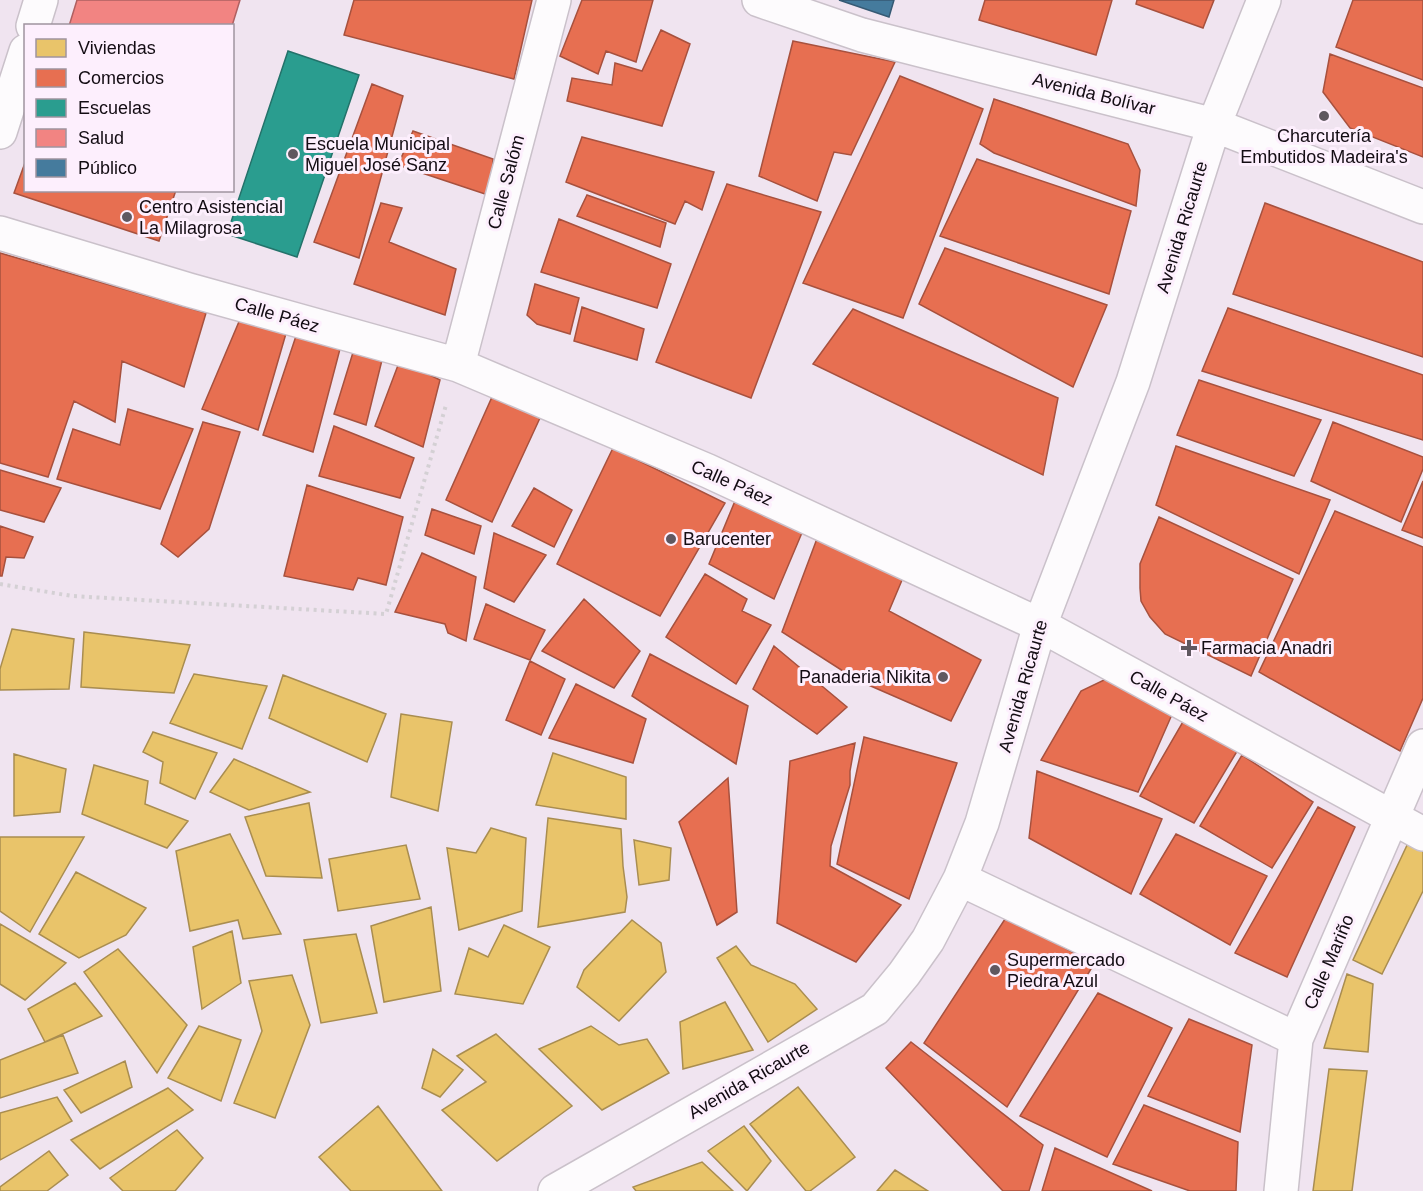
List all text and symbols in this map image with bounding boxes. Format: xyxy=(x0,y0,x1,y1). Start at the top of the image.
legend xyxy=(24,24,234,192)
text: Viviendas xyxy=(78,38,156,58)
text: Comercios xyxy=(78,68,164,88)
street label: Avenida Bolívar xyxy=(1031,69,1157,119)
text: Escuelas xyxy=(78,98,151,118)
marker: Charcutería Embutidos Madeira's xyxy=(1317,109,1331,123)
place label: Charcutería Embutidos Madeira's xyxy=(1240,126,1408,167)
text: Salud xyxy=(78,128,124,148)
street label: Calle Salóm xyxy=(484,133,528,231)
place label: Escuela Municipal Miguel José Sanz xyxy=(305,134,450,175)
marker: Escuela Municipal Miguel José Sanz xyxy=(286,147,300,161)
text: Público xyxy=(78,158,137,178)
street label: Avenida Ricaurte xyxy=(1152,159,1212,295)
place label: Centro Asistencial La Milagrosa xyxy=(139,197,283,238)
marker: Centro Asistencial La Milagrosa xyxy=(120,210,134,224)
street label: Calle Páez xyxy=(232,293,322,337)
street label: Calle Páez xyxy=(688,456,776,510)
place label: Barucenter xyxy=(683,529,771,549)
marker: Barucenter xyxy=(664,532,678,546)
street label: Avenida Ricaurte xyxy=(995,618,1051,754)
place label: Farmacia Anadri xyxy=(1201,638,1332,658)
marker: Farmacia Anadri xyxy=(1182,641,1196,655)
street label: Calle Páez xyxy=(1126,666,1212,726)
place label: Panaderia Nikita xyxy=(799,667,932,687)
marker: Panaderia Nikita xyxy=(936,670,950,684)
street label: Calle Mariño xyxy=(1300,912,1358,1012)
place label: Supermercado Piedra Azul xyxy=(1007,950,1125,991)
marker: Supermercado Piedra Azul xyxy=(988,963,1002,977)
street label: Avenida Ricaurte xyxy=(685,1037,813,1123)

